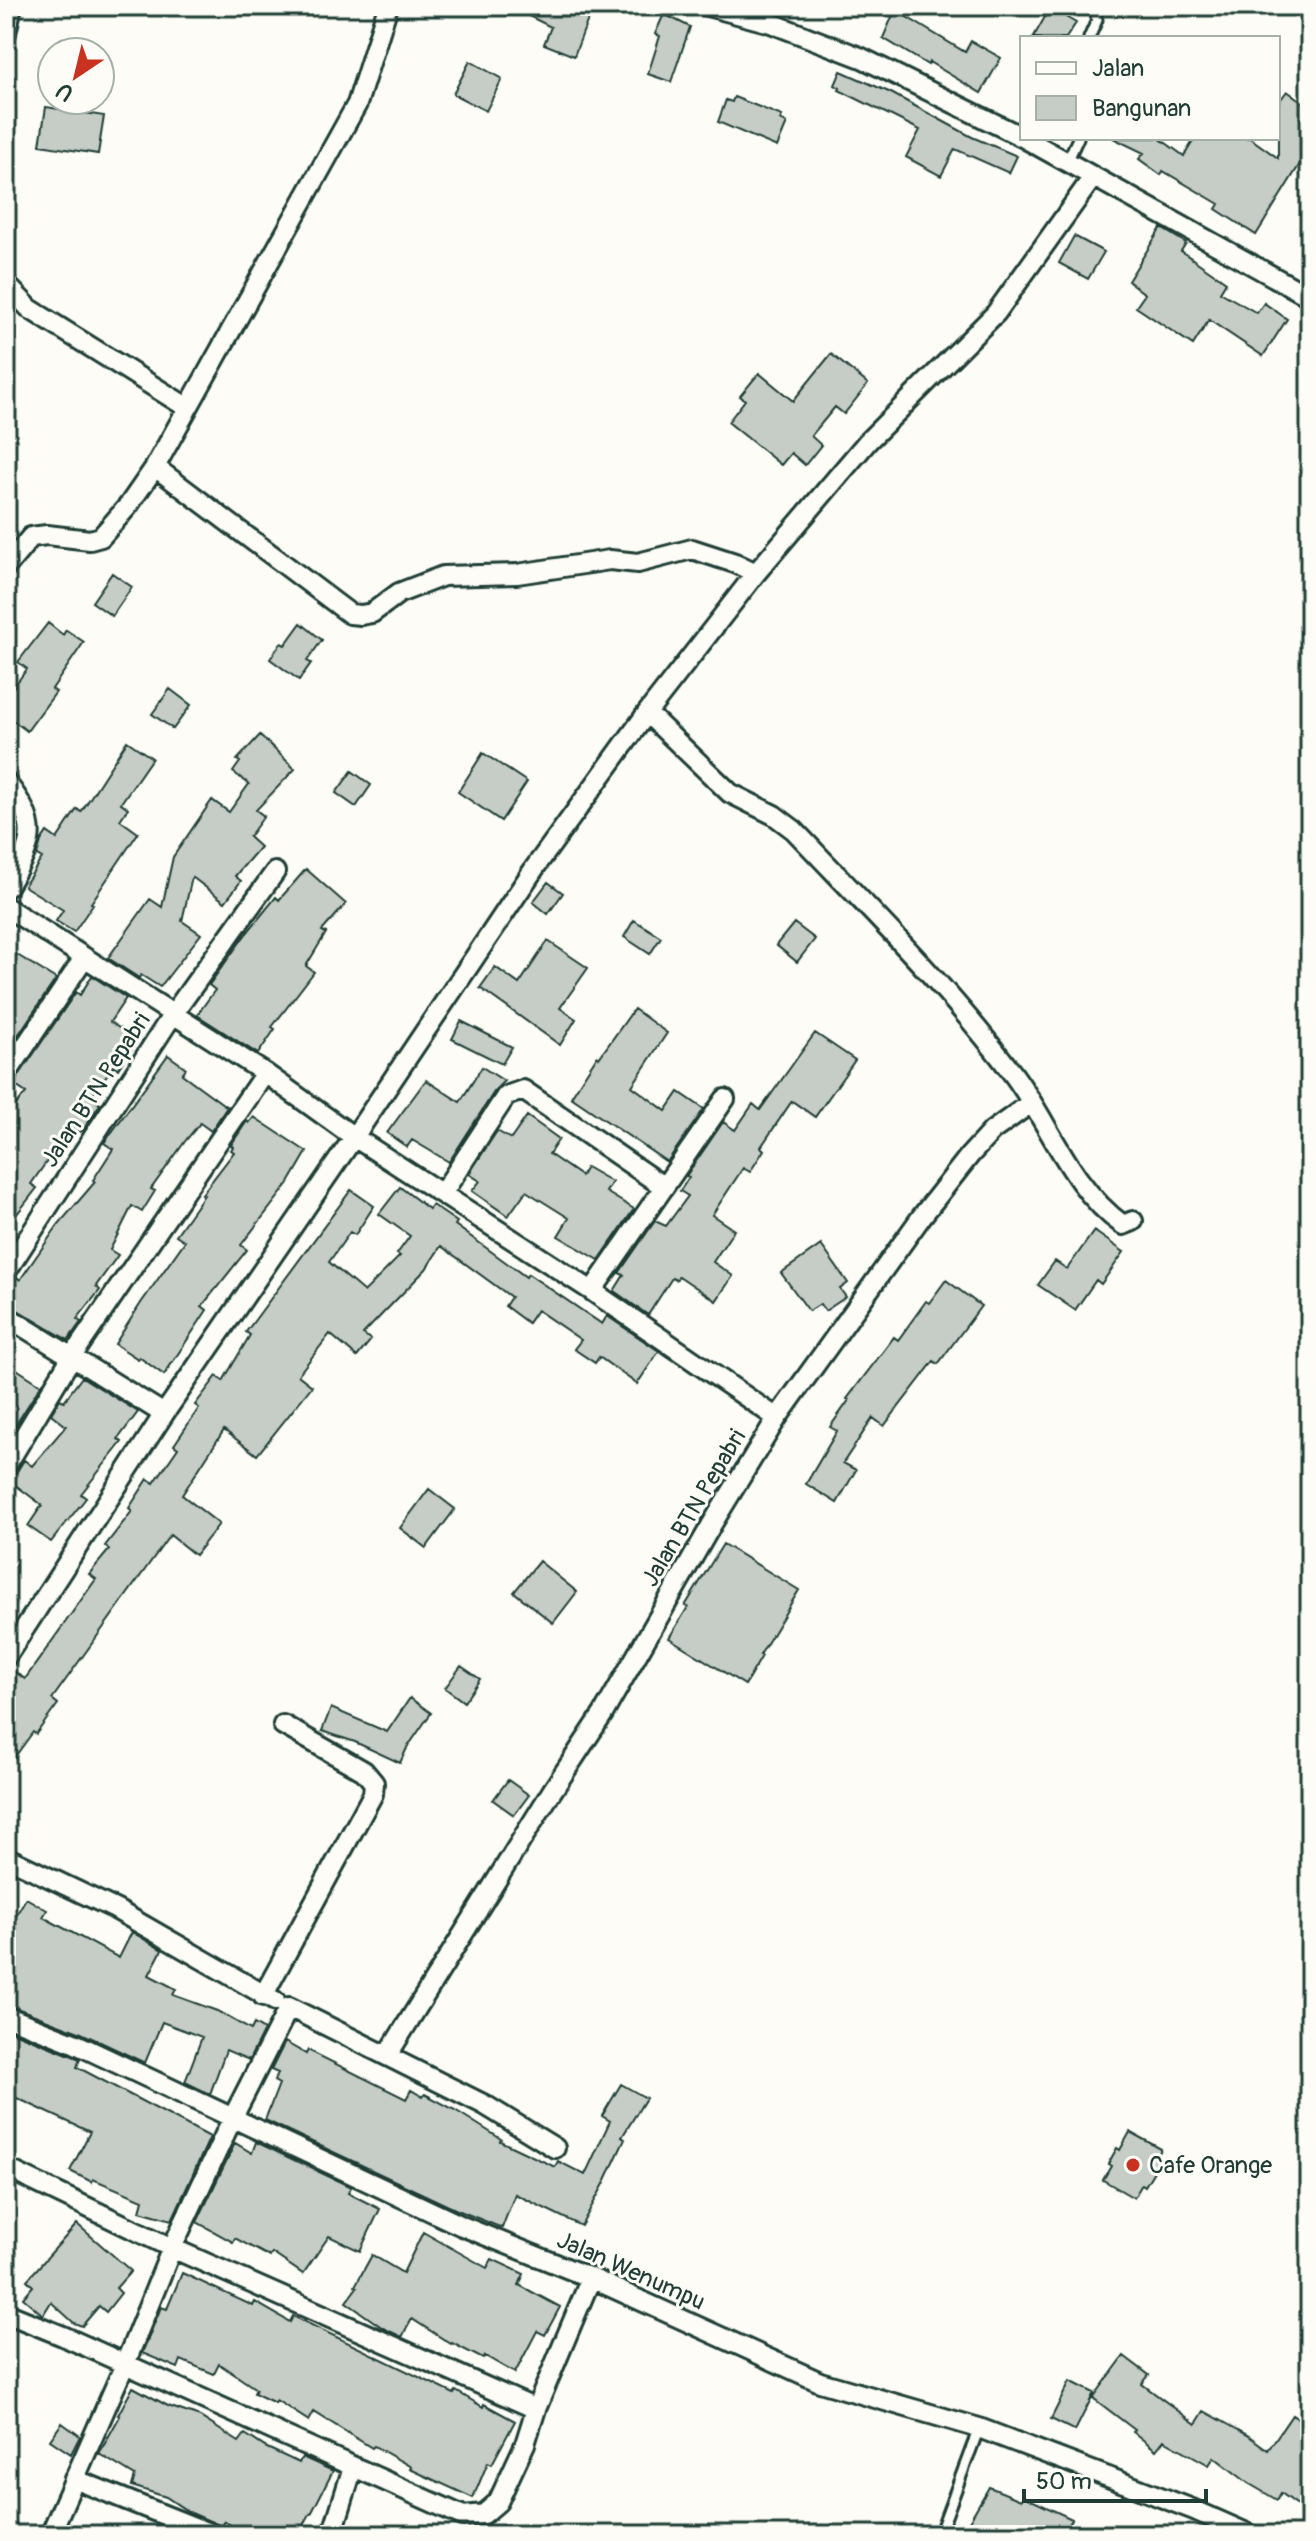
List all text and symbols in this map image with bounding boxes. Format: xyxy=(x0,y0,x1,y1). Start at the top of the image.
north arrow xyxy=(36,36,116,116)
legend xyxy=(1020,36,1280,140)
text: Jalan xyxy=(1092,54,1144,83)
text: U xyxy=(51,76,79,107)
text: Bangunan xyxy=(1092,94,1191,123)
street label: Jalan BTN Pepabri xyxy=(35,1007,157,1173)
street label: Jalan BTN Pepabri xyxy=(636,1424,752,1592)
place label: Cafe Orange xyxy=(1149,2151,1272,2180)
marker: Cafe Orange xyxy=(1124,2156,1142,2174)
street label: Jalan Wenumpu xyxy=(552,2225,710,2317)
scale bar xyxy=(1024,2453,1206,2503)
text: 50 m xyxy=(1036,2467,1092,2496)

